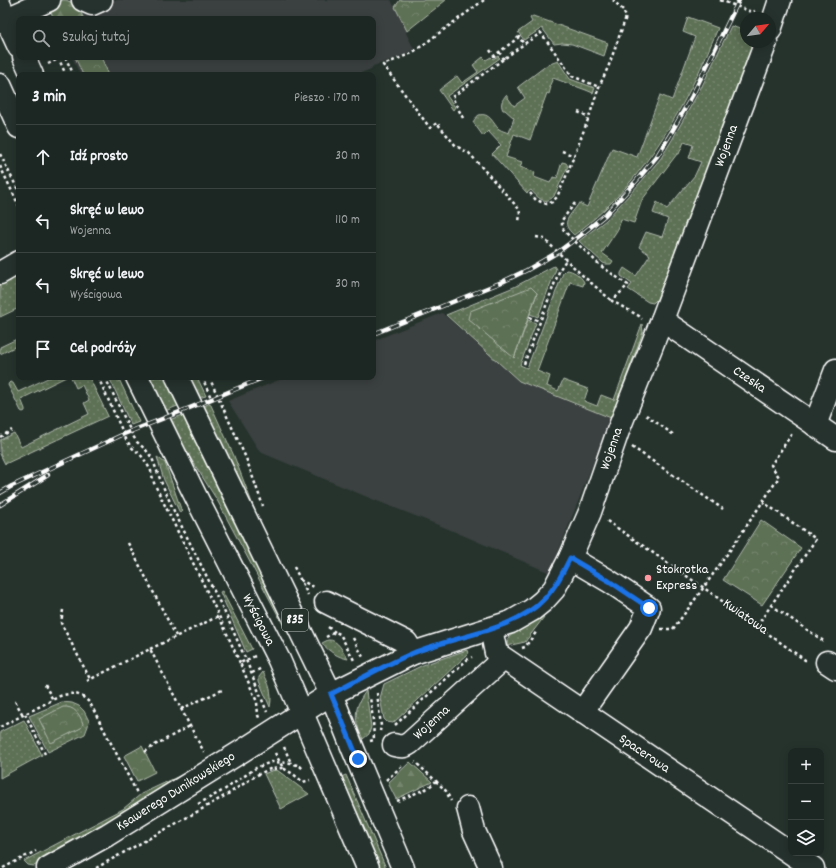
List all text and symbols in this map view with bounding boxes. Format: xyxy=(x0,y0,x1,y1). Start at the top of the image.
north arrow xyxy=(740,12,776,48)
search box xyxy=(16,16,376,60)
icon: search xyxy=(30,27,52,49)
text: Szukaj tutaj xyxy=(62,27,130,49)
text: 3 min xyxy=(32,86,66,110)
text: Pieszo · 170 m xyxy=(294,89,360,108)
street label: Wojenna xyxy=(710,122,744,170)
icon: ahead xyxy=(32,146,54,168)
text: Idź prosto xyxy=(70,146,128,168)
text: 30 m xyxy=(335,147,360,166)
text: Skręć w lewo xyxy=(70,200,144,222)
icon: left xyxy=(32,210,54,232)
text: 110 m xyxy=(335,211,360,230)
text: Wojenna xyxy=(70,222,110,241)
text: Skręć w lewo xyxy=(70,264,144,286)
icon: left xyxy=(32,274,54,296)
text: 30 m xyxy=(335,275,360,294)
text: Wyścigowa xyxy=(70,286,122,305)
icon: arrive xyxy=(32,338,54,360)
text: Cel podróży xyxy=(70,338,136,360)
street label: Czeska xyxy=(728,361,770,399)
street label: Wojenna xyxy=(595,425,629,473)
place label: Stokrotka Express xyxy=(656,560,709,596)
marker: Stokrotka Express xyxy=(643,573,653,583)
street label: Wyścigowa xyxy=(236,591,280,650)
street label: Kwiatowa xyxy=(718,594,772,640)
route start xyxy=(640,599,658,617)
road number: 835 xyxy=(282,609,308,631)
street label: Wojenna xyxy=(409,701,455,745)
street label: Spacerowa xyxy=(614,729,674,779)
street label: Ksawerego Dunikowskiego xyxy=(113,747,239,837)
map controls xyxy=(788,748,824,856)
button: + xyxy=(788,748,824,784)
route end xyxy=(349,750,367,768)
button: − xyxy=(788,784,824,820)
button: layers xyxy=(788,820,824,856)

